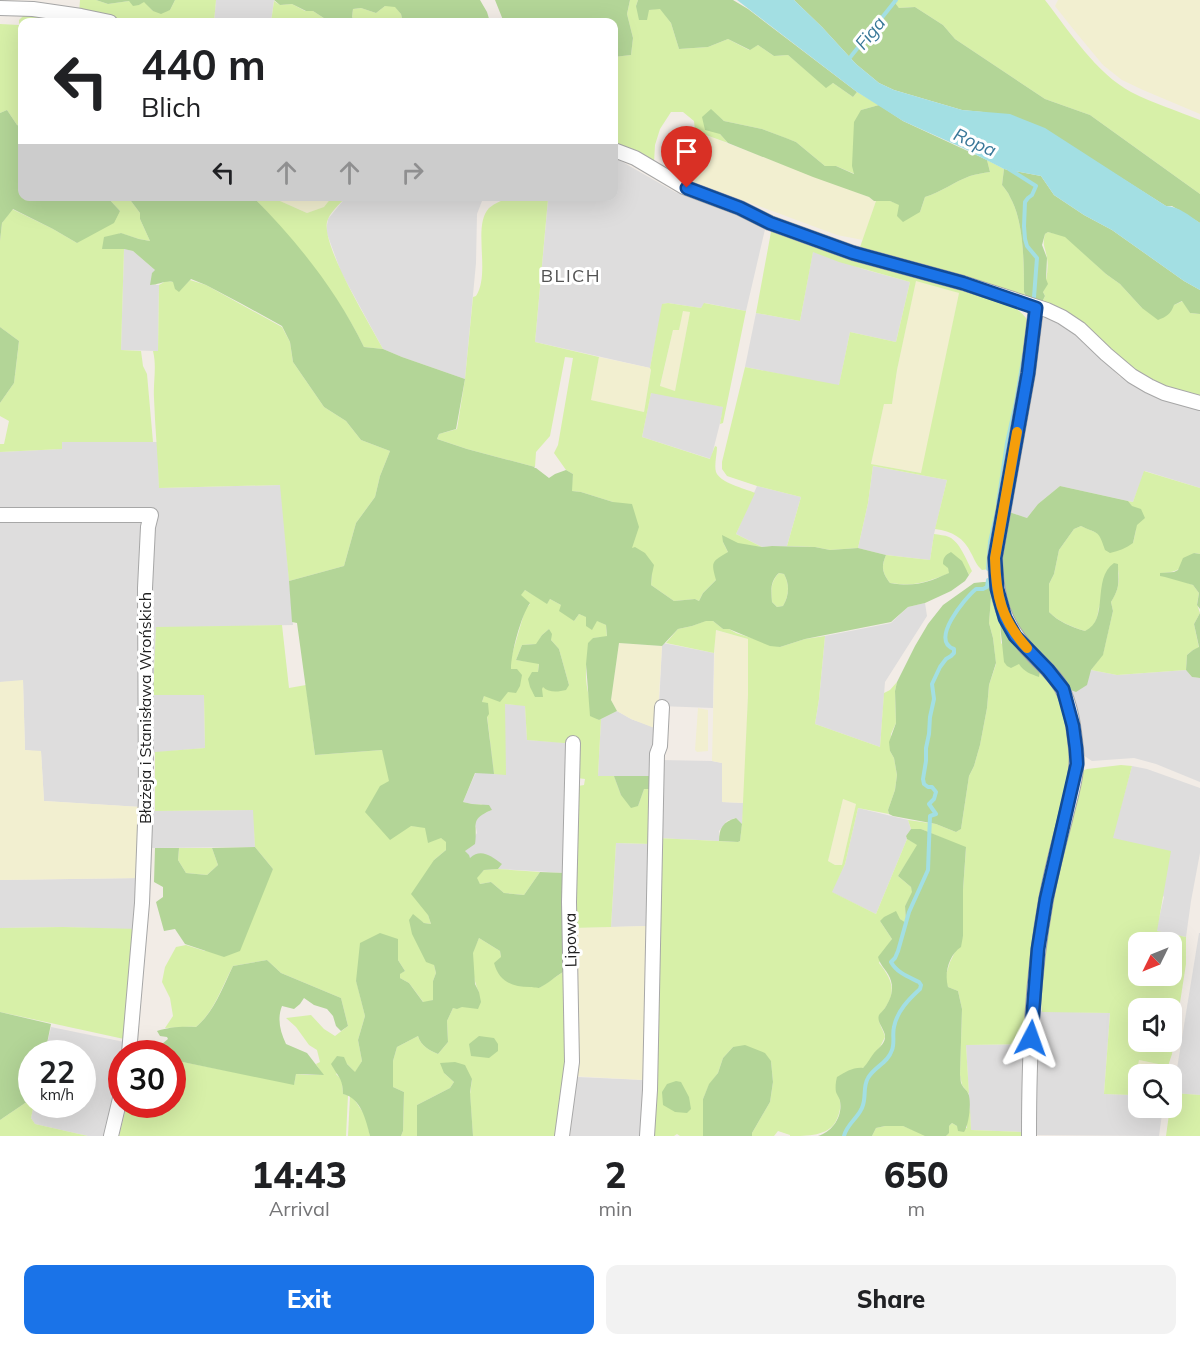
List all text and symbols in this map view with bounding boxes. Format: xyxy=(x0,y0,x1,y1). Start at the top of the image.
water label: Figa xyxy=(850,12,890,54)
text: 440 m xyxy=(141,38,266,91)
icon: left xyxy=(42,42,120,120)
text: Blich xyxy=(141,90,201,124)
water label: Ropa xyxy=(950,123,1000,162)
pin xyxy=(661,126,712,188)
icon: arrive xyxy=(670,135,703,168)
icon: left xyxy=(207,156,240,189)
icon: ahead xyxy=(270,156,303,189)
icon: ahead xyxy=(333,156,366,189)
icon: right xyxy=(396,156,429,189)
district label: BLICH xyxy=(541,264,601,287)
street label: Błażeja i Stanisława Wrońskich xyxy=(135,592,155,824)
street label: Lipowa xyxy=(560,913,580,967)
north arrow xyxy=(1128,932,1182,986)
map controls xyxy=(1128,932,1182,1118)
button: sound xyxy=(1128,998,1182,1052)
position arrow xyxy=(999,1006,1063,1070)
speed limit sign: 30 xyxy=(108,1040,186,1118)
text: 22 xyxy=(39,1053,75,1091)
button: search xyxy=(1128,1064,1182,1118)
text: km/h xyxy=(40,1085,74,1104)
text: 14:43 xyxy=(251,1152,347,1197)
text: 2 xyxy=(605,1152,626,1197)
text: 650 xyxy=(884,1152,949,1197)
text: Arrival xyxy=(269,1196,330,1221)
text: min xyxy=(598,1196,633,1221)
text: m xyxy=(907,1196,925,1221)
button: Exit xyxy=(24,1265,594,1334)
button: Share xyxy=(606,1265,1176,1334)

